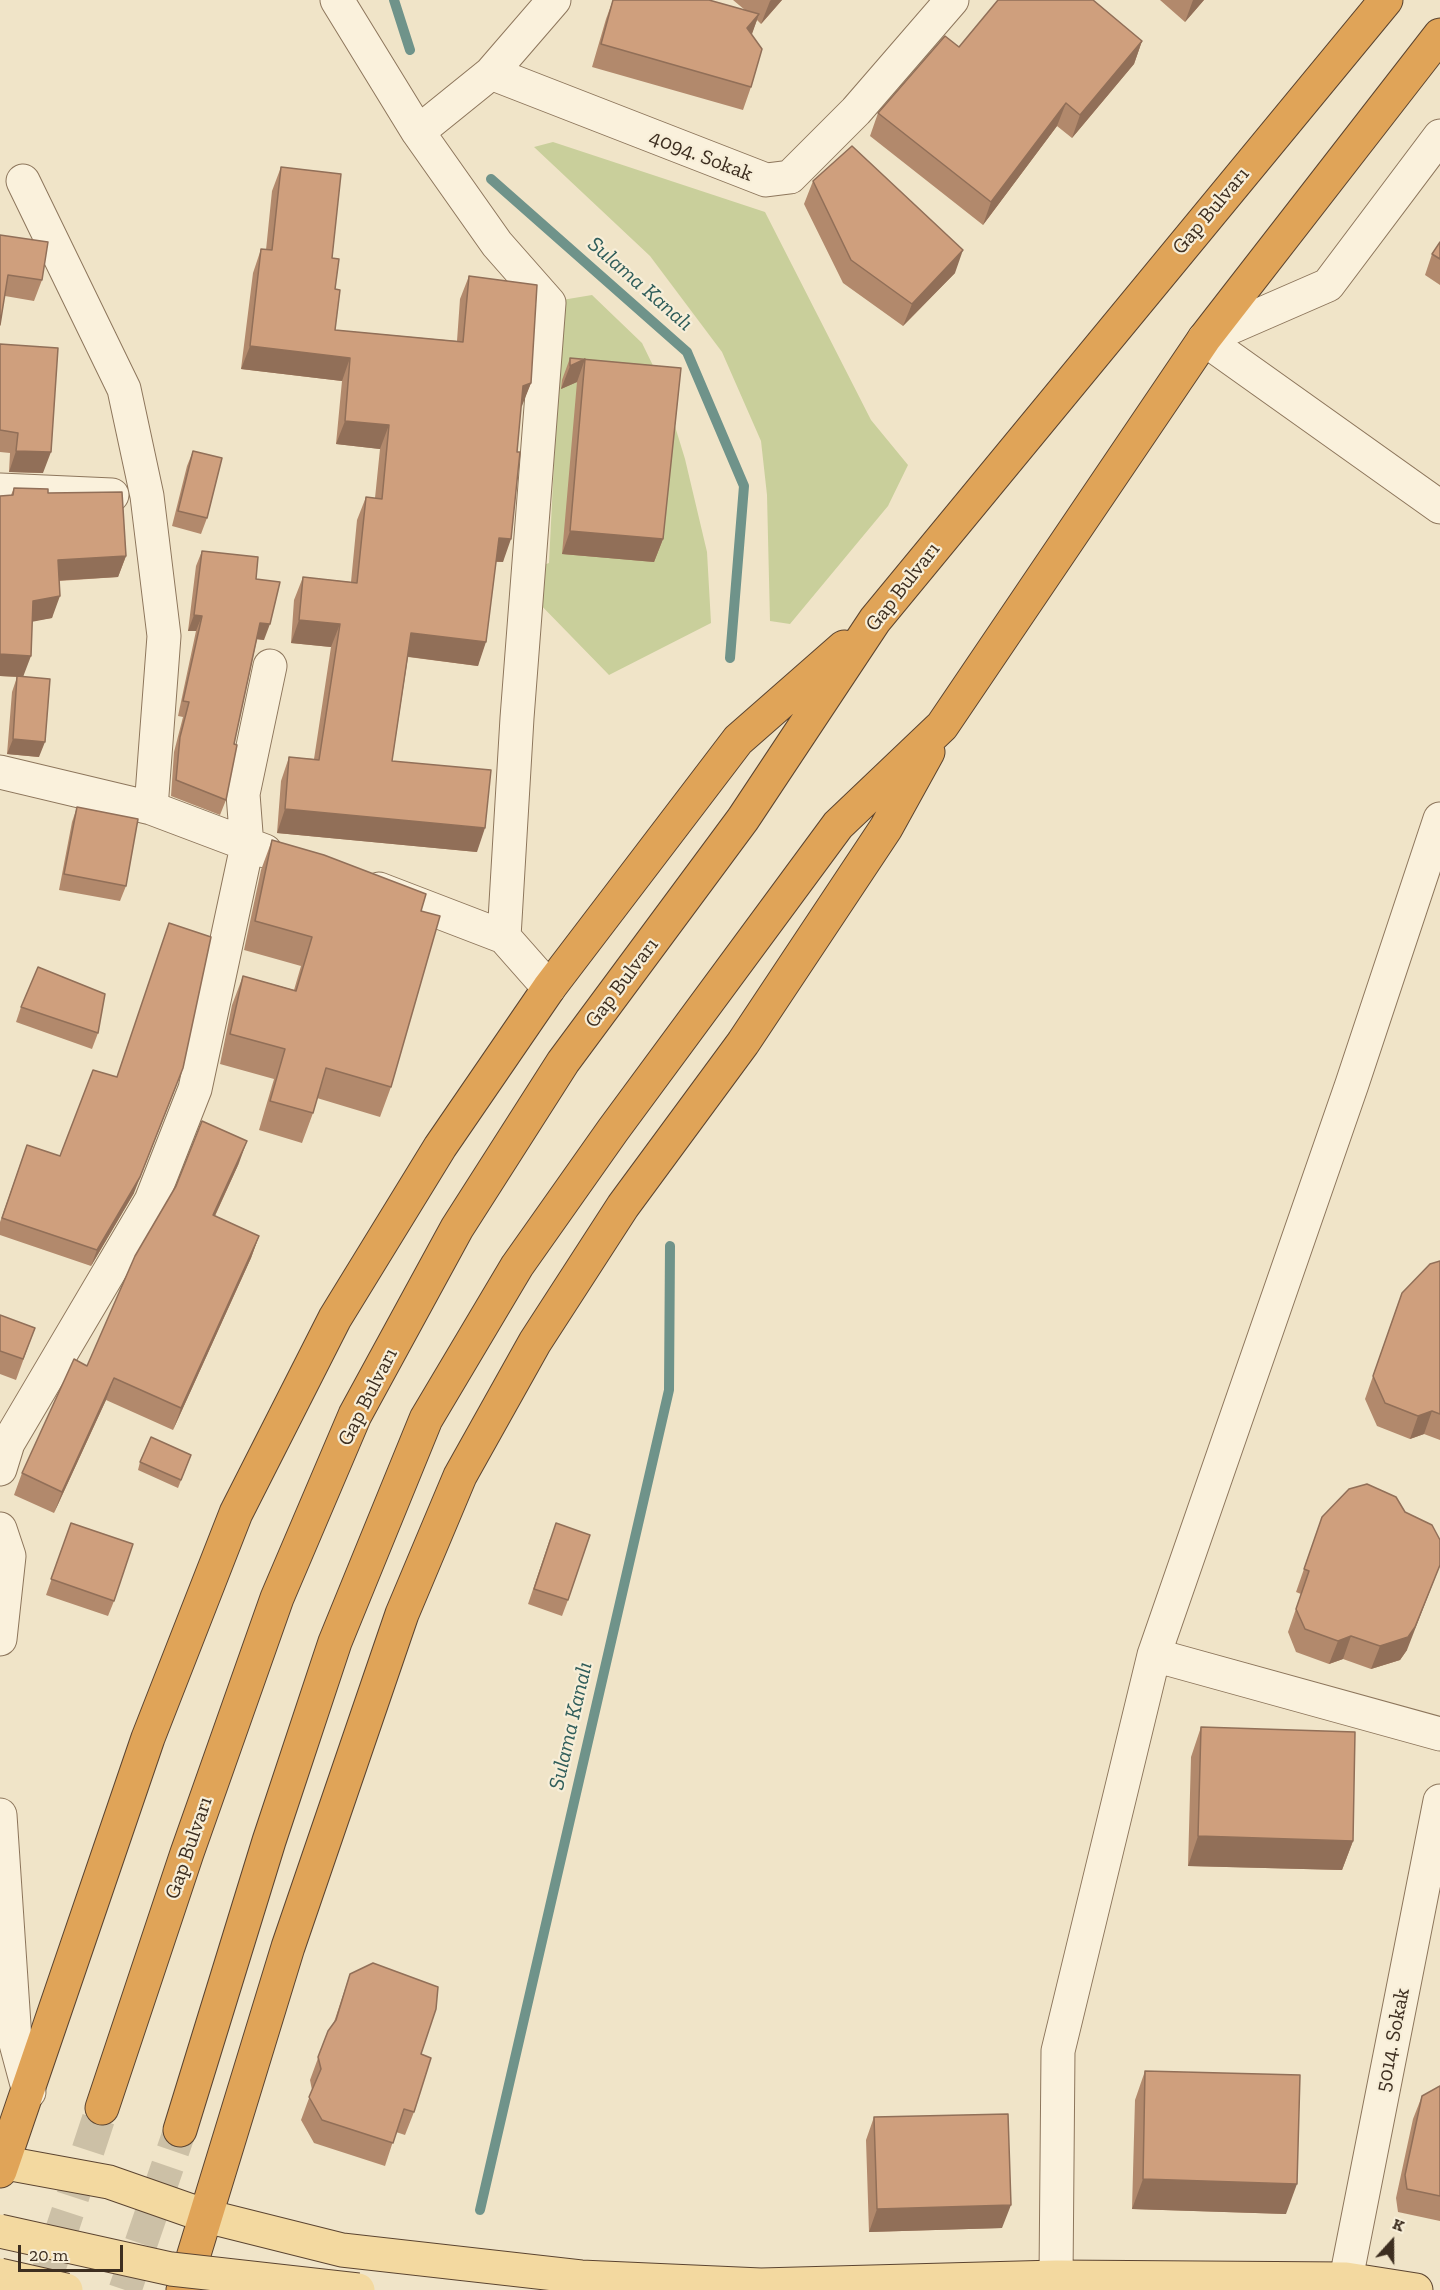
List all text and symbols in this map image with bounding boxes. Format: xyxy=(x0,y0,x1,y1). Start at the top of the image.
street label: 4094. Sokak xyxy=(646,125,756,187)
street label: Gap Bulvarı xyxy=(1167,162,1255,260)
water label: Sulama Kanalı xyxy=(582,231,698,337)
street label: Gap Bulvarı xyxy=(860,537,946,637)
street label: Gap Bulvarı xyxy=(580,933,664,1033)
street label: Gap Bulvarı xyxy=(333,1344,403,1450)
water label: Sulama Kanalı xyxy=(543,1659,599,1793)
street label: Gap Bulvarı xyxy=(160,1794,218,1902)
street label: 5014. Sokak xyxy=(1371,1986,1415,2094)
north arrow xyxy=(1362,2212,1422,2272)
text: K xyxy=(1390,2214,1407,2236)
scale bar xyxy=(21,2233,126,2271)
text: 20 m xyxy=(29,2244,68,2266)

